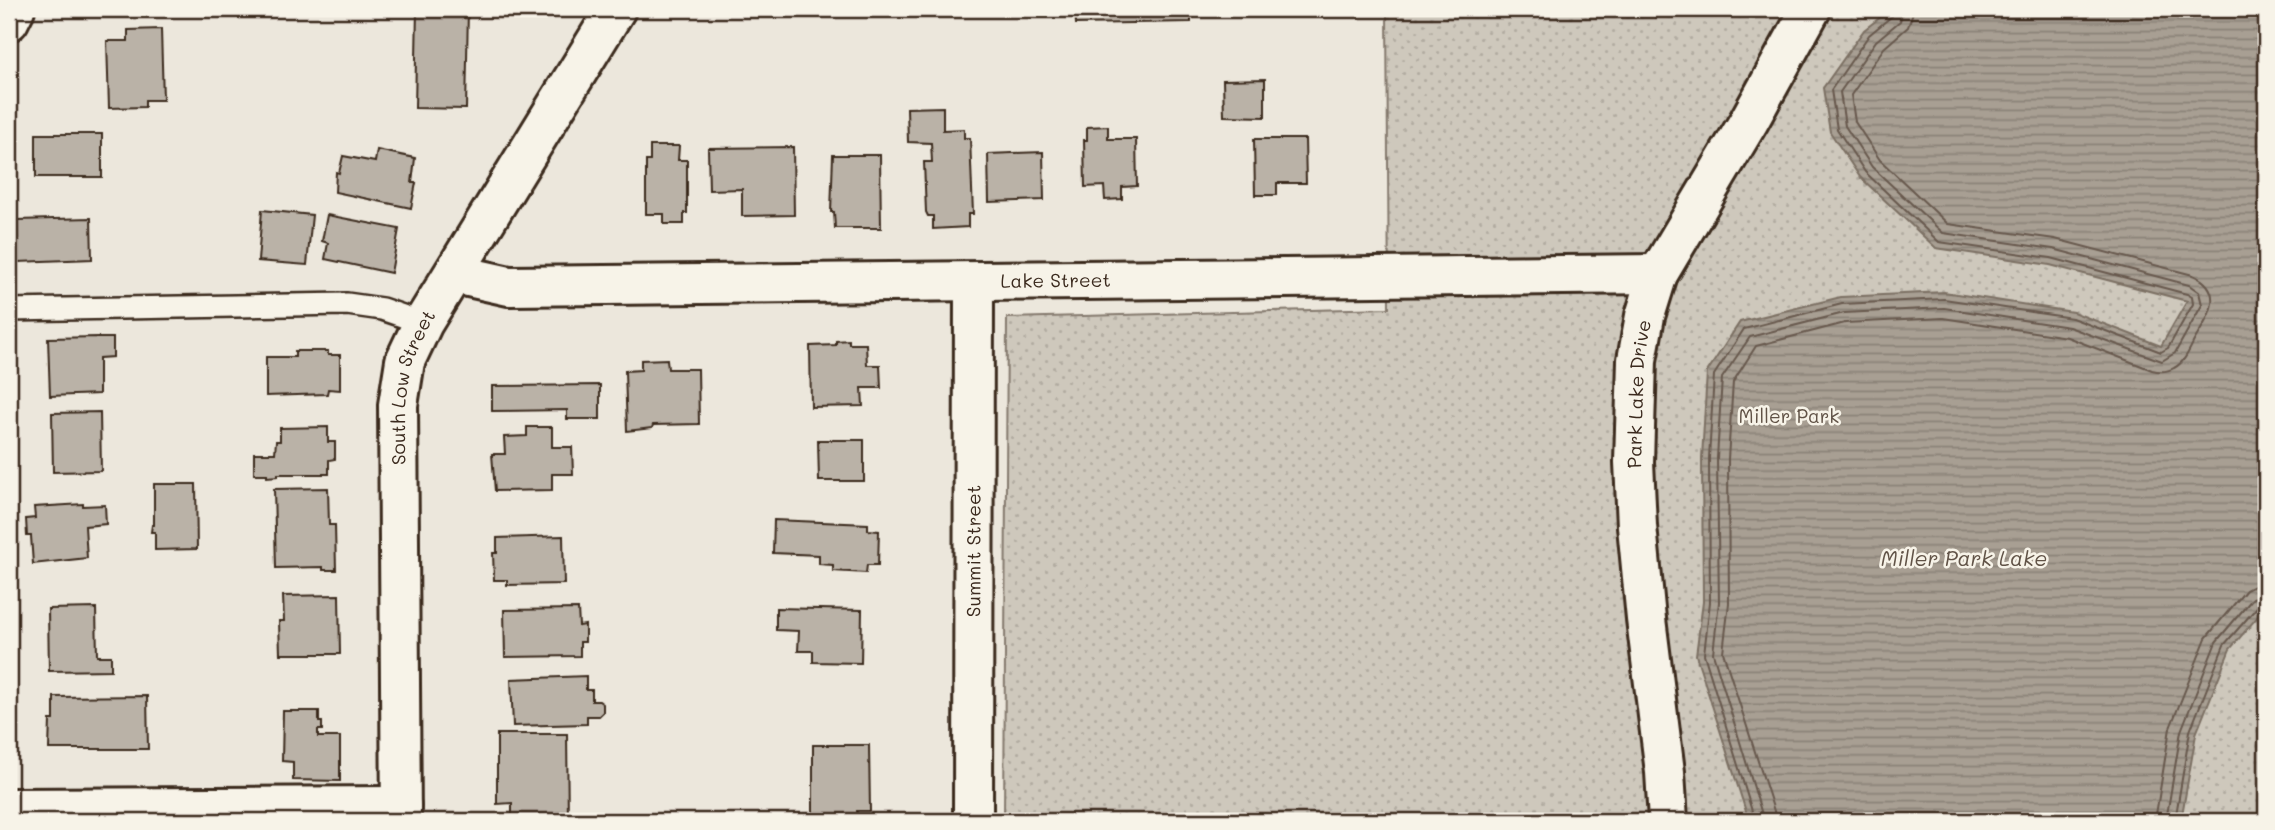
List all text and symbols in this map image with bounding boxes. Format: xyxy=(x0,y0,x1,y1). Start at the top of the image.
street label: Lake Street xyxy=(1000,267,1111,293)
street label: South Low Street xyxy=(385,305,440,465)
street label: Park Lake Drive xyxy=(1621,318,1656,469)
park label: Miller Park xyxy=(1739,403,1839,428)
street label: Summit Street xyxy=(960,485,986,617)
water label: Miller Park Lake xyxy=(1881,544,2047,571)

